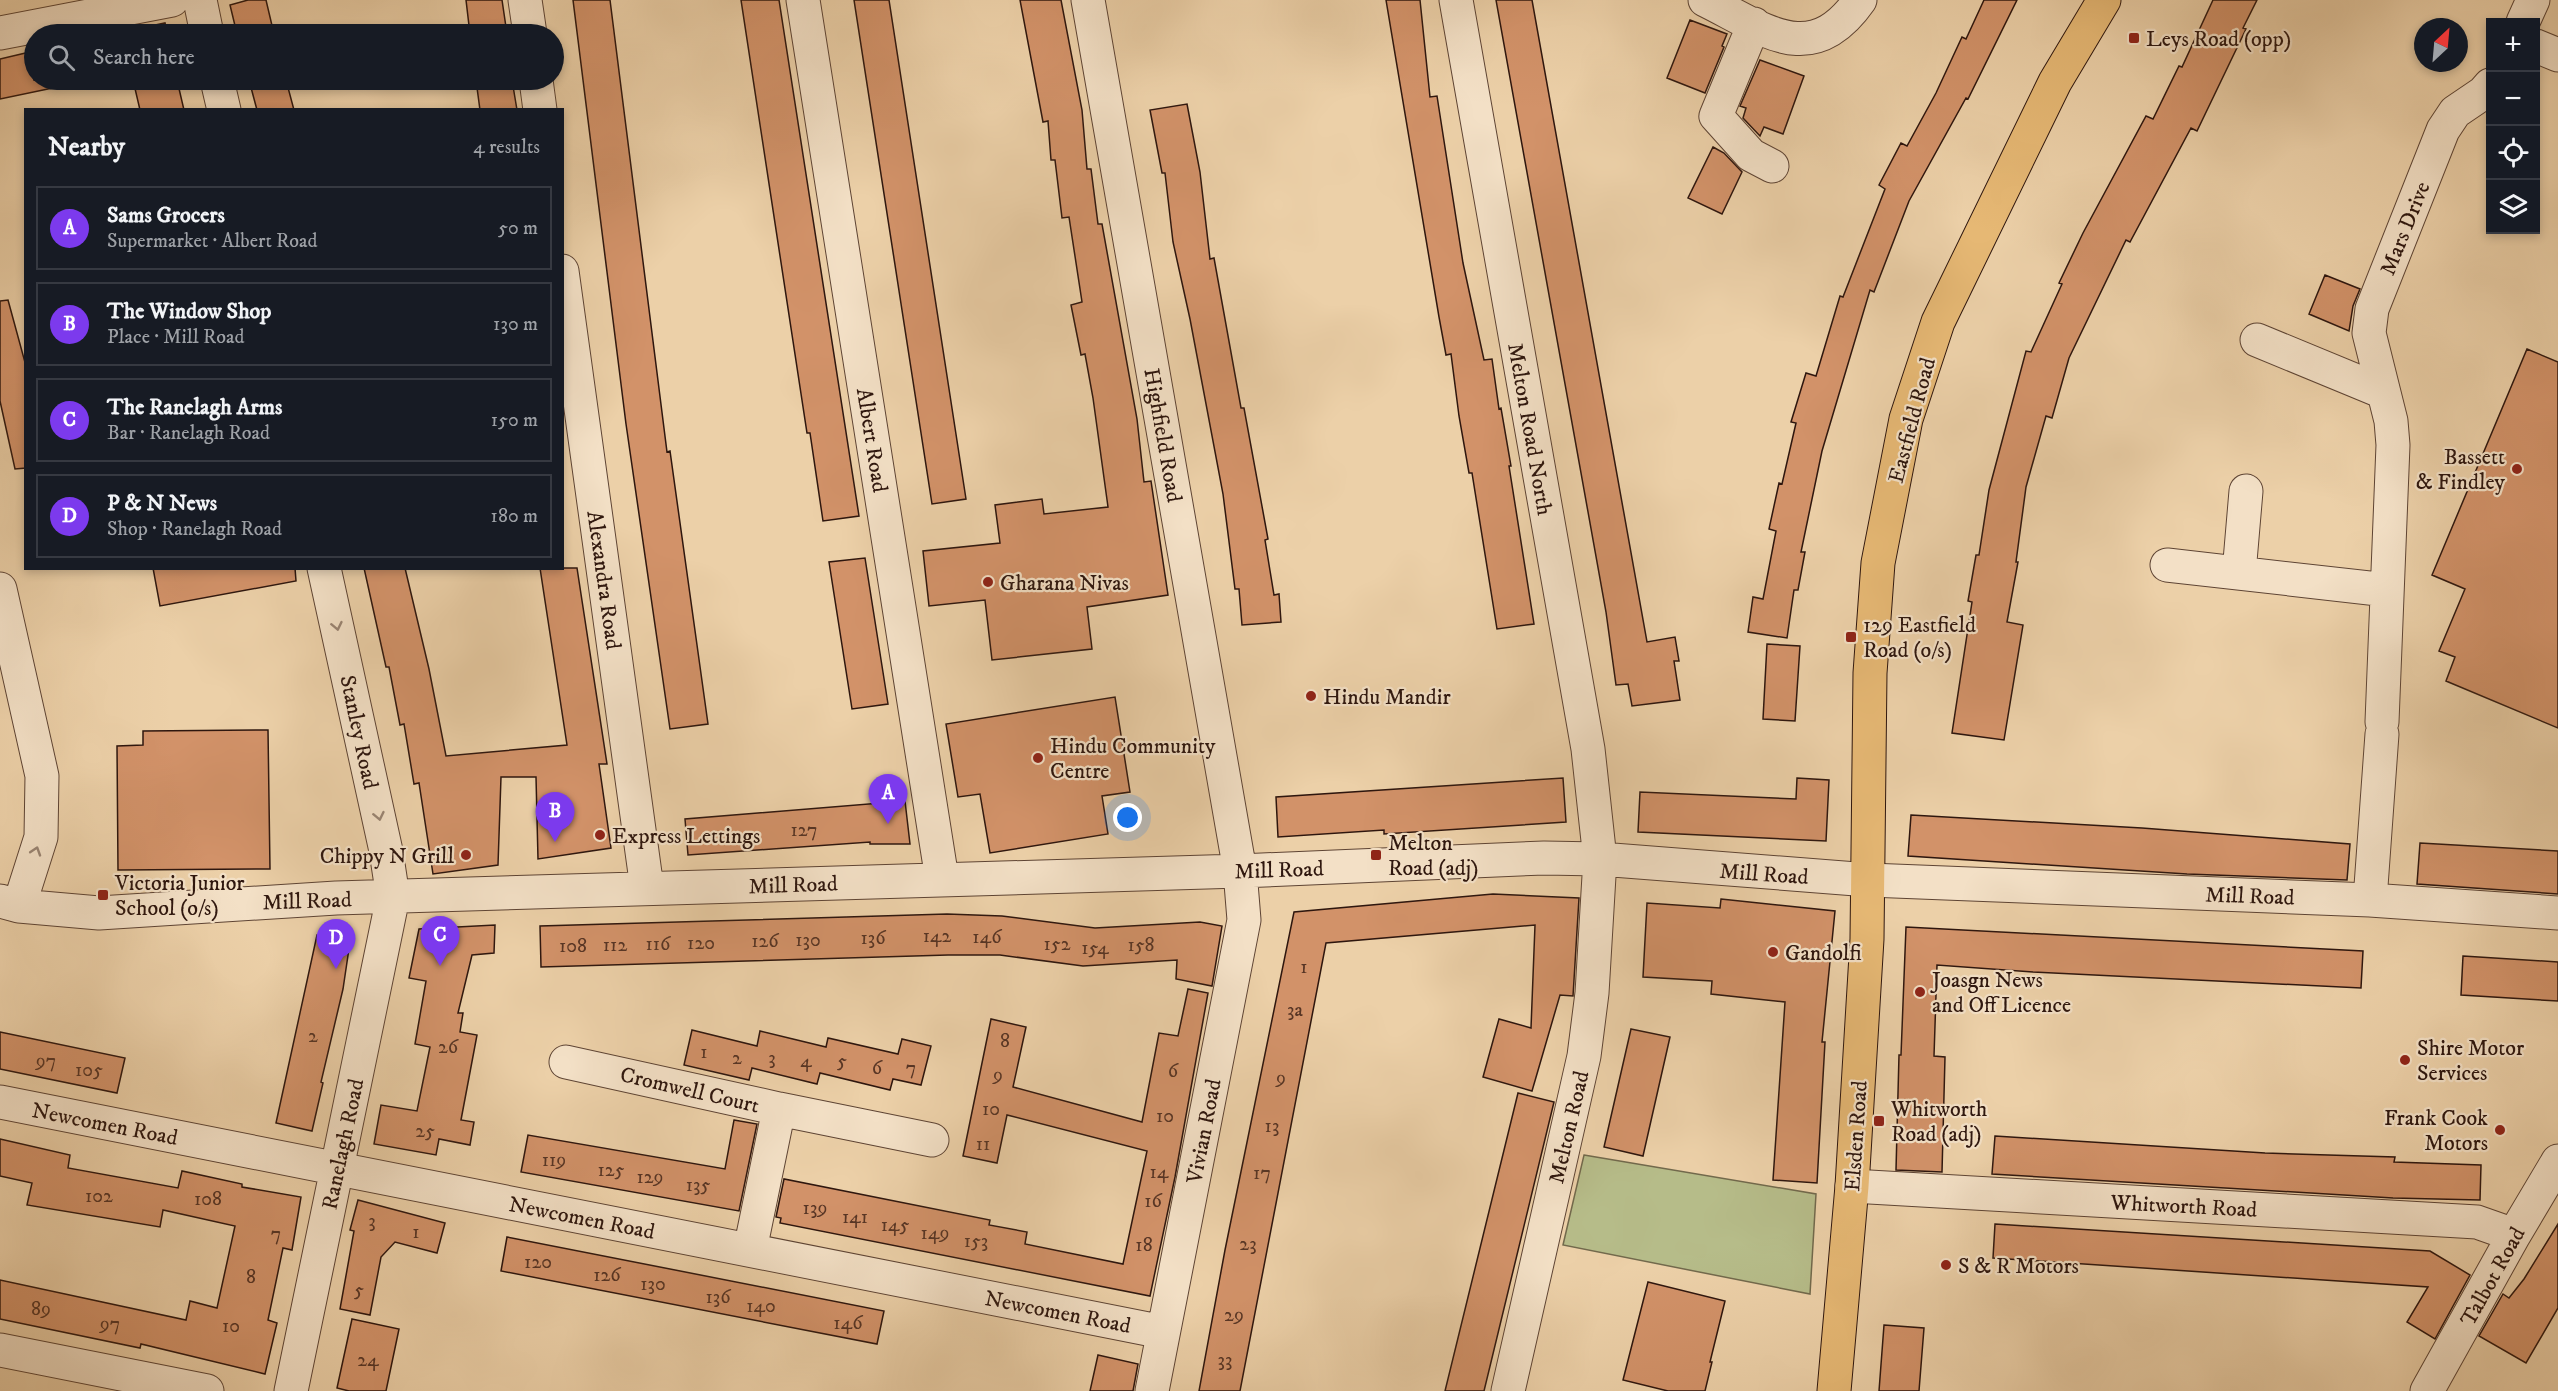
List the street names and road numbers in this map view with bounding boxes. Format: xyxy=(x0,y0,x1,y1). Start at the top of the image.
street label: Mars Drive xyxy=(2374,178,2436,279)
street label: Melton Road North xyxy=(1501,341,1558,518)
street label: Eastfield Road xyxy=(1883,355,1942,486)
street label: Highfield Road xyxy=(1137,366,1188,504)
street label: Albert Road xyxy=(850,386,893,494)
street label: Alexandra Road xyxy=(580,509,627,651)
street label: Stanley Road xyxy=(333,673,384,792)
street label: Mill Road xyxy=(1234,855,1324,886)
street label: Mill Road xyxy=(1718,858,1809,891)
street label: Mill Road xyxy=(748,870,838,901)
street label: Mill Road xyxy=(2205,881,2295,912)
street label: Mill Road xyxy=(262,886,352,917)
street label: Cromwell Court xyxy=(617,1061,762,1120)
street label: Melton Road xyxy=(1543,1068,1596,1186)
street label: Ranelagh Road xyxy=(316,1076,370,1212)
street label: Vivian Road xyxy=(1181,1077,1228,1187)
street label: Elsden Road xyxy=(1839,1080,1874,1193)
street label: Newcomen Road xyxy=(29,1097,180,1152)
street label: Whitworth Road xyxy=(2109,1189,2258,1224)
street label: Newcomen Road xyxy=(506,1191,657,1246)
street label: Talbot Road xyxy=(2455,1223,2532,1331)
street label: Newcomen Road xyxy=(982,1285,1133,1340)

